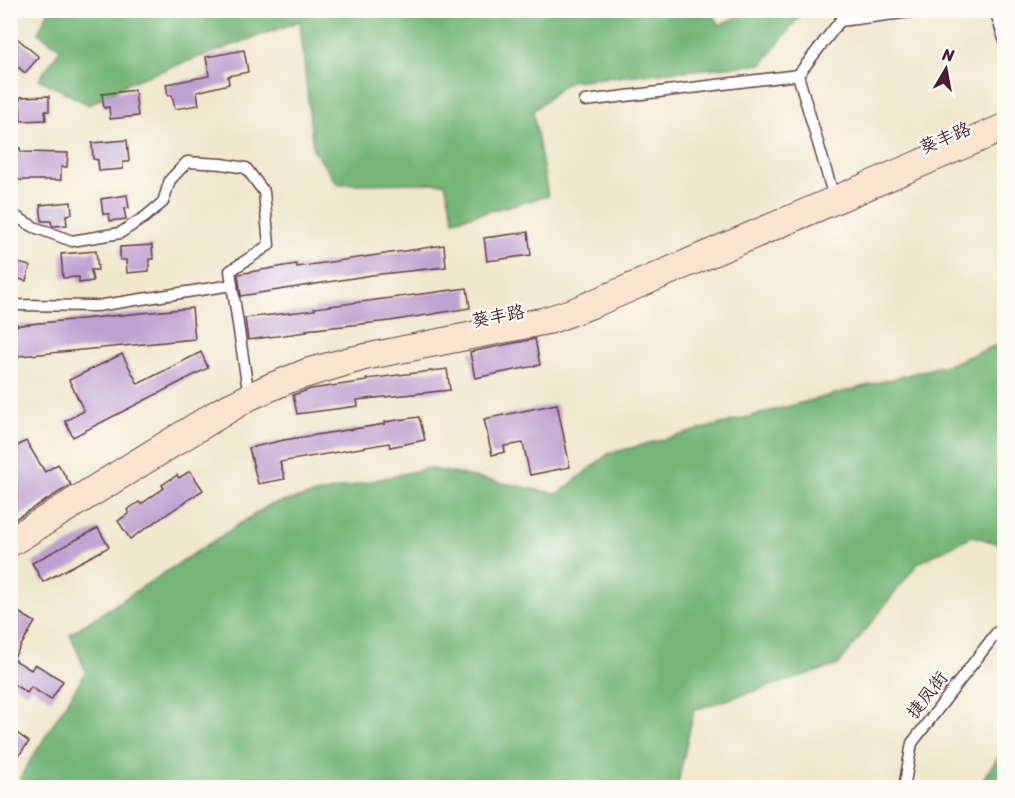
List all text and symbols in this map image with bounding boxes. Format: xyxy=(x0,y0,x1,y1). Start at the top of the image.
north arrow xyxy=(916,39,976,99)
text: N xyxy=(940,39,957,70)
street label: 葵丰路 xyxy=(914,113,976,163)
street label: 葵丰路 xyxy=(468,295,528,337)
street label: 捷凤街 xyxy=(898,664,956,726)

